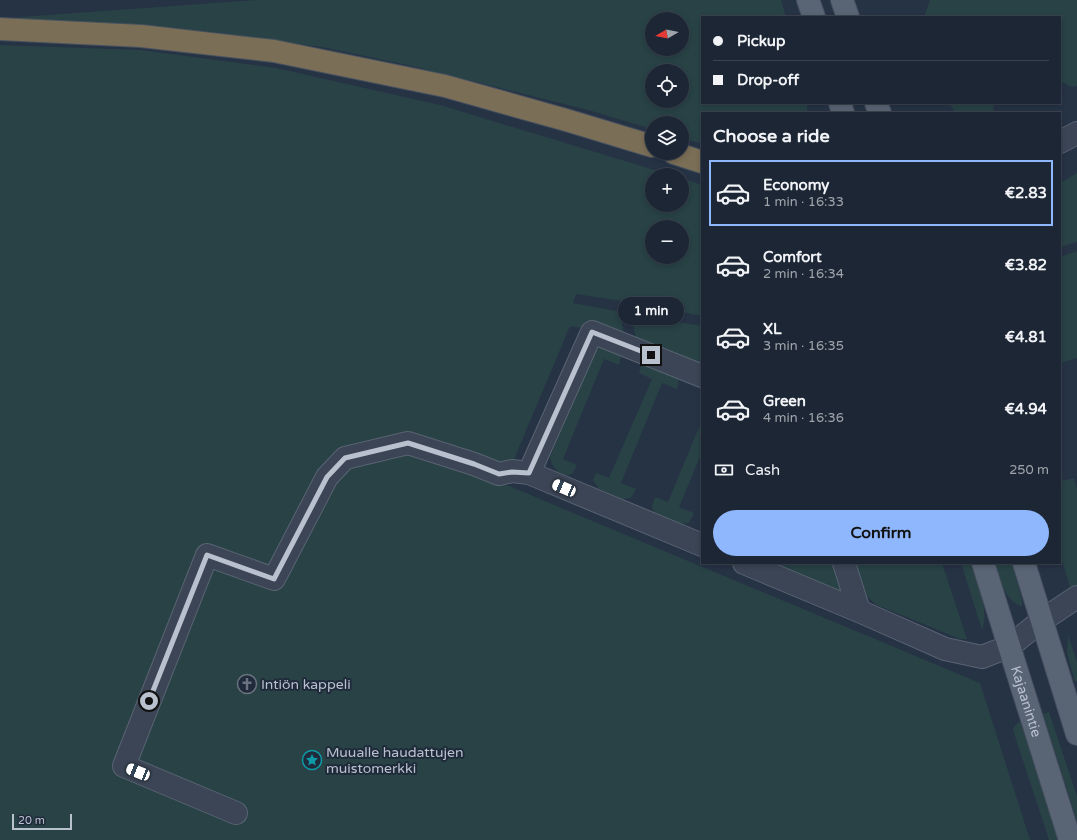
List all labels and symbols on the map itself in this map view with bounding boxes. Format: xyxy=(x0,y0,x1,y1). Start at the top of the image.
north arrow xyxy=(645,12,689,56)
callout: 1 min xyxy=(618,297,684,325)
route end xyxy=(642,346,660,364)
car xyxy=(551,478,577,498)
street label: Kajaanintie xyxy=(1007,664,1046,739)
church icon: Intiön kappeli xyxy=(236,673,258,695)
place label: Intiön kappeli xyxy=(261,676,351,693)
route start xyxy=(140,692,158,710)
place label: Muualle haudattujen muistomerkki xyxy=(326,744,463,777)
place icon: Muualle haudattujen muistomerkki xyxy=(301,749,323,771)
car xyxy=(125,762,151,782)
scale bar xyxy=(12,812,72,831)

